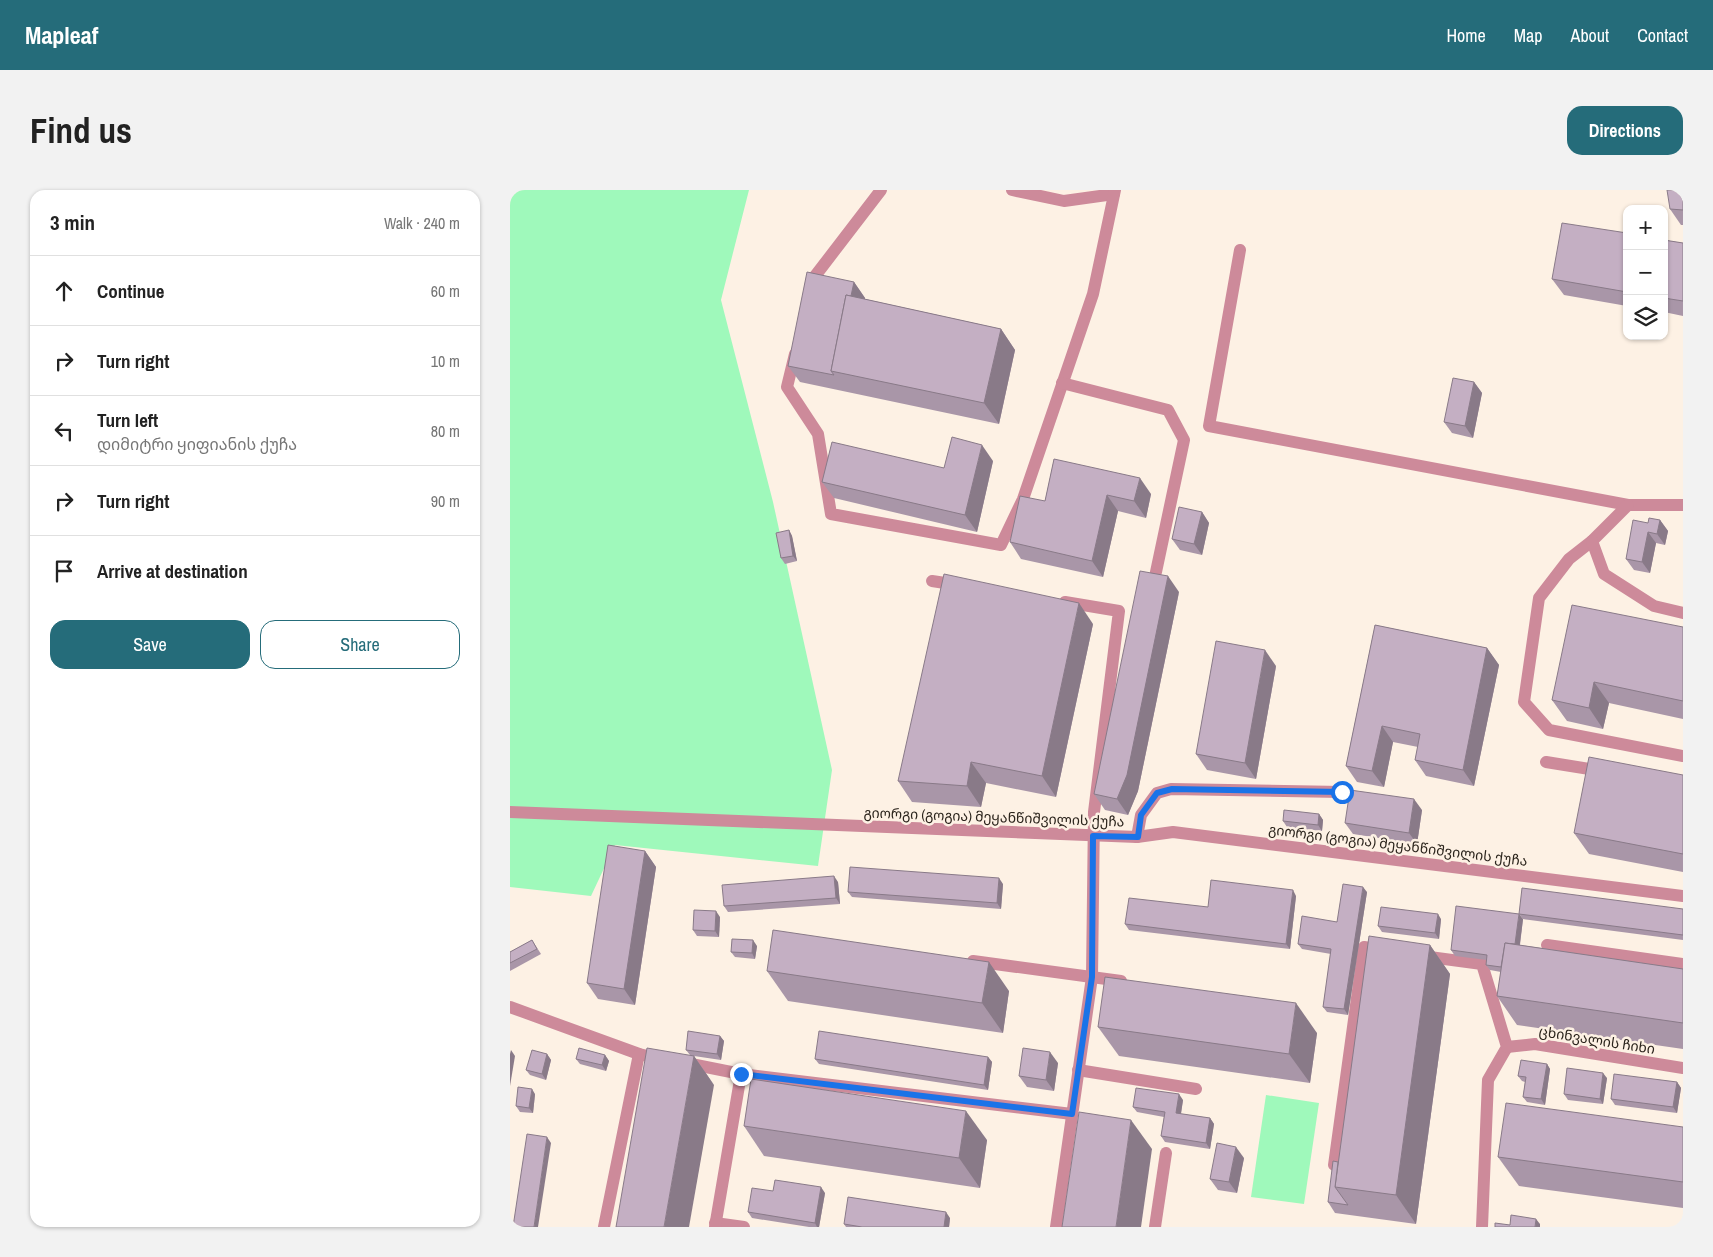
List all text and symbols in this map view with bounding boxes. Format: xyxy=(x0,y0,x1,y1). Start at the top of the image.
text: Mapleaf xyxy=(25,19,98,51)
text: Home xyxy=(1446,23,1486,48)
text: Map xyxy=(1514,23,1543,48)
text: About xyxy=(1571,23,1609,48)
text: Contact xyxy=(1637,23,1688,48)
button: Directions xyxy=(1567,106,1683,155)
text: Find us xyxy=(30,107,132,154)
map controls xyxy=(1623,205,1668,340)
button: + xyxy=(1623,205,1668,250)
text: 3 min xyxy=(50,208,95,237)
text: Walk · 240 m xyxy=(384,212,460,234)
button: − xyxy=(1623,250,1668,295)
icon: ahead xyxy=(50,277,78,305)
text: Continue xyxy=(97,278,165,304)
text: 60 m xyxy=(431,280,460,302)
button: layers xyxy=(1623,295,1668,340)
icon: right xyxy=(50,347,78,375)
text: Turn right xyxy=(97,348,169,374)
text: 10 m xyxy=(431,350,460,372)
text: Turn left xyxy=(97,407,158,433)
icon: left xyxy=(50,417,78,445)
text: 80 m xyxy=(431,420,460,442)
text: დიმიტრი ყიფიანის ქუჩა xyxy=(97,433,297,455)
icon: right xyxy=(50,487,78,515)
text: Turn right xyxy=(97,488,169,514)
text: 90 m xyxy=(431,490,460,512)
icon: arrive xyxy=(50,557,78,585)
text: Arrive at destination xyxy=(97,558,248,584)
button: Save xyxy=(50,620,250,669)
button: Share xyxy=(260,620,460,669)
route start xyxy=(1331,781,1354,804)
street label: გიორგი (გოგია) მეყანწიშვილის ქუჩა xyxy=(863,803,1125,831)
street label: გიორგი (გოგია) მეყანწიშვილის ქუჩა xyxy=(1267,820,1529,870)
street label: ცხინვალის ჩიხი xyxy=(1538,1022,1656,1058)
route end xyxy=(730,1063,753,1086)

